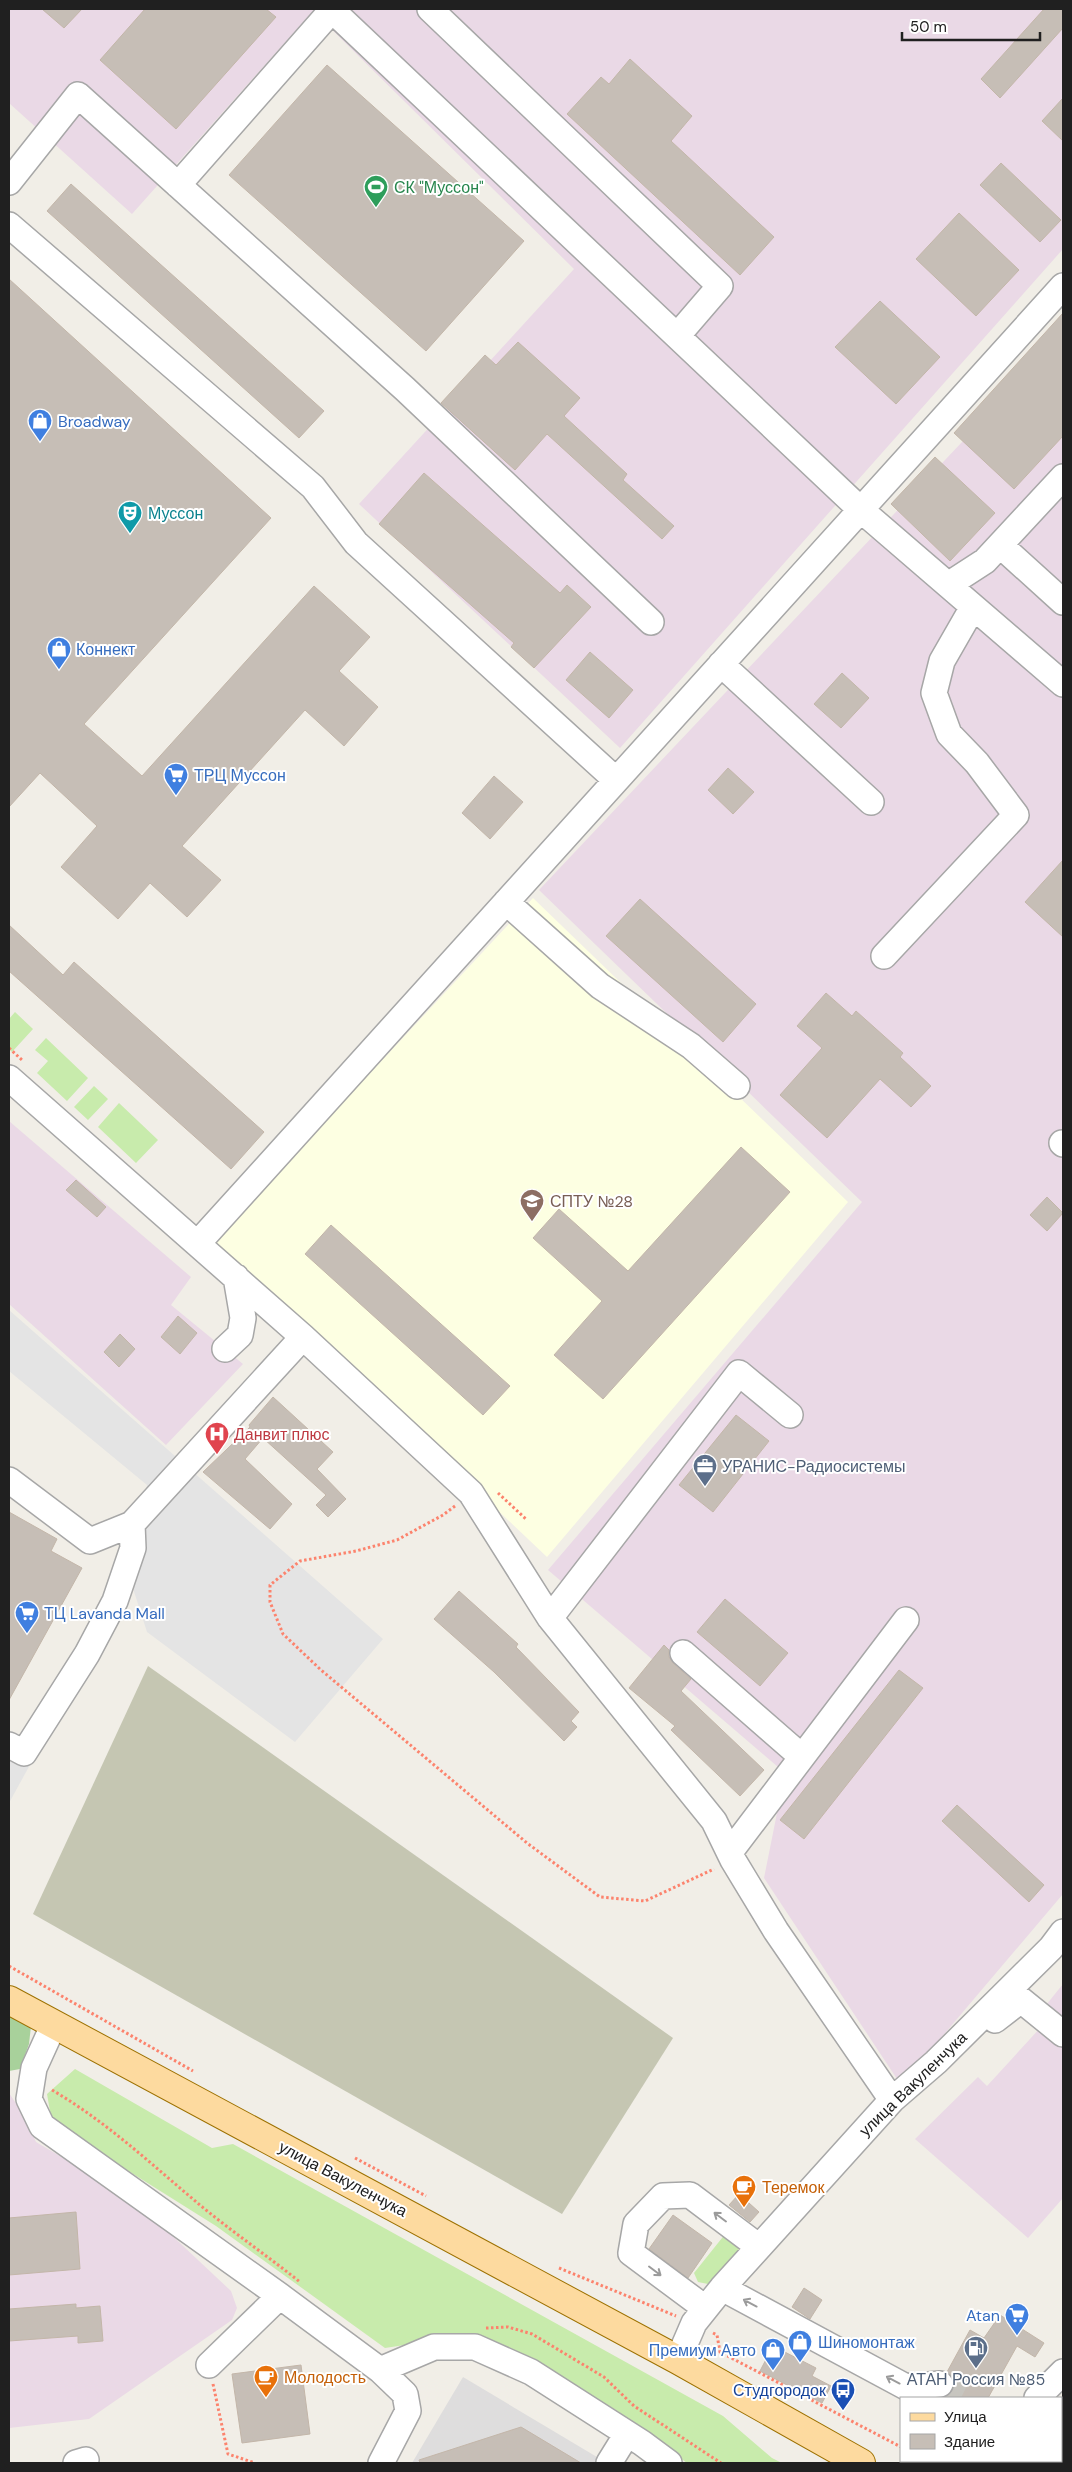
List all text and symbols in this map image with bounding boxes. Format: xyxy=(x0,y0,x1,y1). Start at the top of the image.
scale bar xyxy=(902,10,1040,42)
text: 50 m xyxy=(910,17,947,37)
sports icon: СК "Муссон" xyxy=(363,174,389,208)
place label: СК "Муссон" xyxy=(394,177,484,198)
shop icon: Broadway xyxy=(27,408,53,442)
place label: Broadway xyxy=(58,411,131,432)
theatre icon: Муссон xyxy=(117,500,143,534)
place label: Муссон xyxy=(148,503,203,524)
shop icon: Коннект xyxy=(46,636,72,670)
place label: Коннект xyxy=(76,639,136,660)
supermarket icon: ТРЦ Муссон xyxy=(163,762,189,796)
place label: ТРЦ Муссон xyxy=(194,765,286,786)
school or university icon: СПТУ №28 xyxy=(519,1188,545,1222)
place label: СПТУ №28 xyxy=(550,1191,633,1212)
hospital icon: Данвит плюс xyxy=(204,1421,230,1455)
place label: Данвит плюс xyxy=(234,1424,330,1445)
office icon: УРАНИС-Радиосистемы xyxy=(692,1453,718,1487)
place label: УРАНИС-Радиосистемы xyxy=(722,1456,905,1477)
supermarket icon: ТЦ Lavanda Mall xyxy=(14,1600,40,1634)
place label: ТЦ Lavanda Mall xyxy=(44,1603,165,1624)
street label: улица Вакуленчука xyxy=(855,2027,972,2141)
street label: улица Вакуленчука xyxy=(275,2136,411,2222)
cafe icon: Теремок xyxy=(731,2174,757,2208)
place label: Теремок xyxy=(762,2177,825,2198)
one-way arrow xyxy=(714,2212,727,2223)
one-way arrow xyxy=(648,2266,662,2276)
one-way arrow xyxy=(743,2298,758,2308)
supermarket icon: Atan xyxy=(1004,2302,1030,2336)
place label: Atan xyxy=(966,2305,1000,2326)
shop icon: Шиномонтаж xyxy=(787,2329,813,2363)
place label: Шиномонтаж xyxy=(818,2332,915,2353)
fuel station icon: АТАН Россия №85 xyxy=(963,2335,989,2369)
shop icon: Премиум Авто xyxy=(760,2337,786,2371)
place label: Премиум Авто xyxy=(649,2340,756,2361)
cafe icon: Молодость xyxy=(253,2364,279,2398)
place label: Молодость xyxy=(284,2367,366,2388)
place label: АТАН Россия №85 xyxy=(907,2369,1045,2390)
one-way arrow xyxy=(886,2375,901,2385)
bus stop icon: Студгородок xyxy=(830,2377,856,2411)
place label: Студгородок xyxy=(733,2380,827,2401)
legend xyxy=(900,2397,1062,2462)
text: Улица xyxy=(944,2407,987,2427)
text: Здание xyxy=(944,2432,995,2452)

